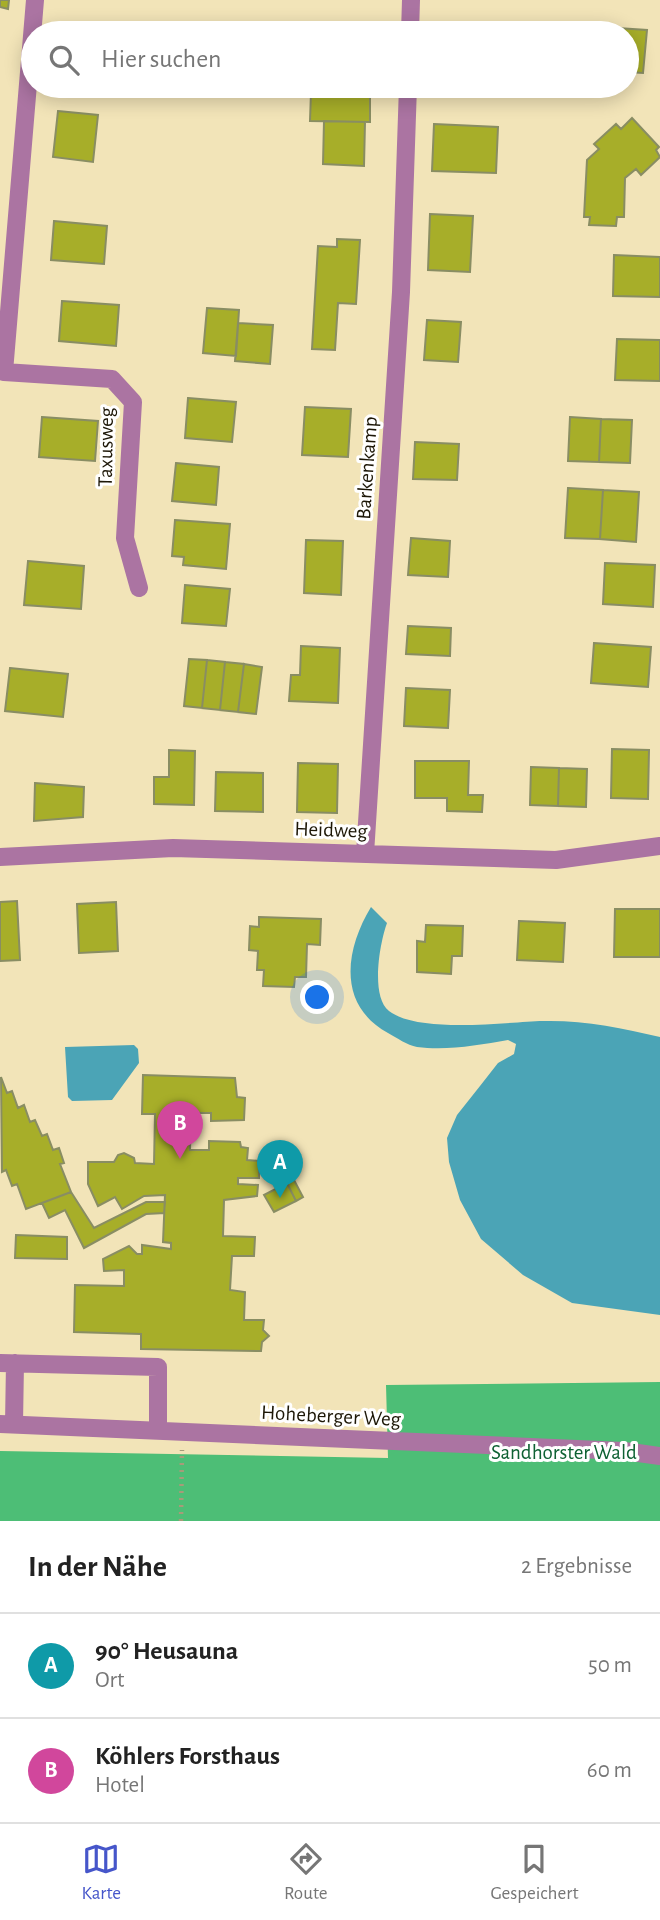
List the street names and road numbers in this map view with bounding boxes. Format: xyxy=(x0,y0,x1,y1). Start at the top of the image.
street label: Taxusweg xyxy=(95,406,117,487)
street label: Barkenkamp xyxy=(353,416,381,520)
street label: Heidweg xyxy=(294,818,369,842)
street label: Hoheberger Weg xyxy=(261,1402,402,1430)

